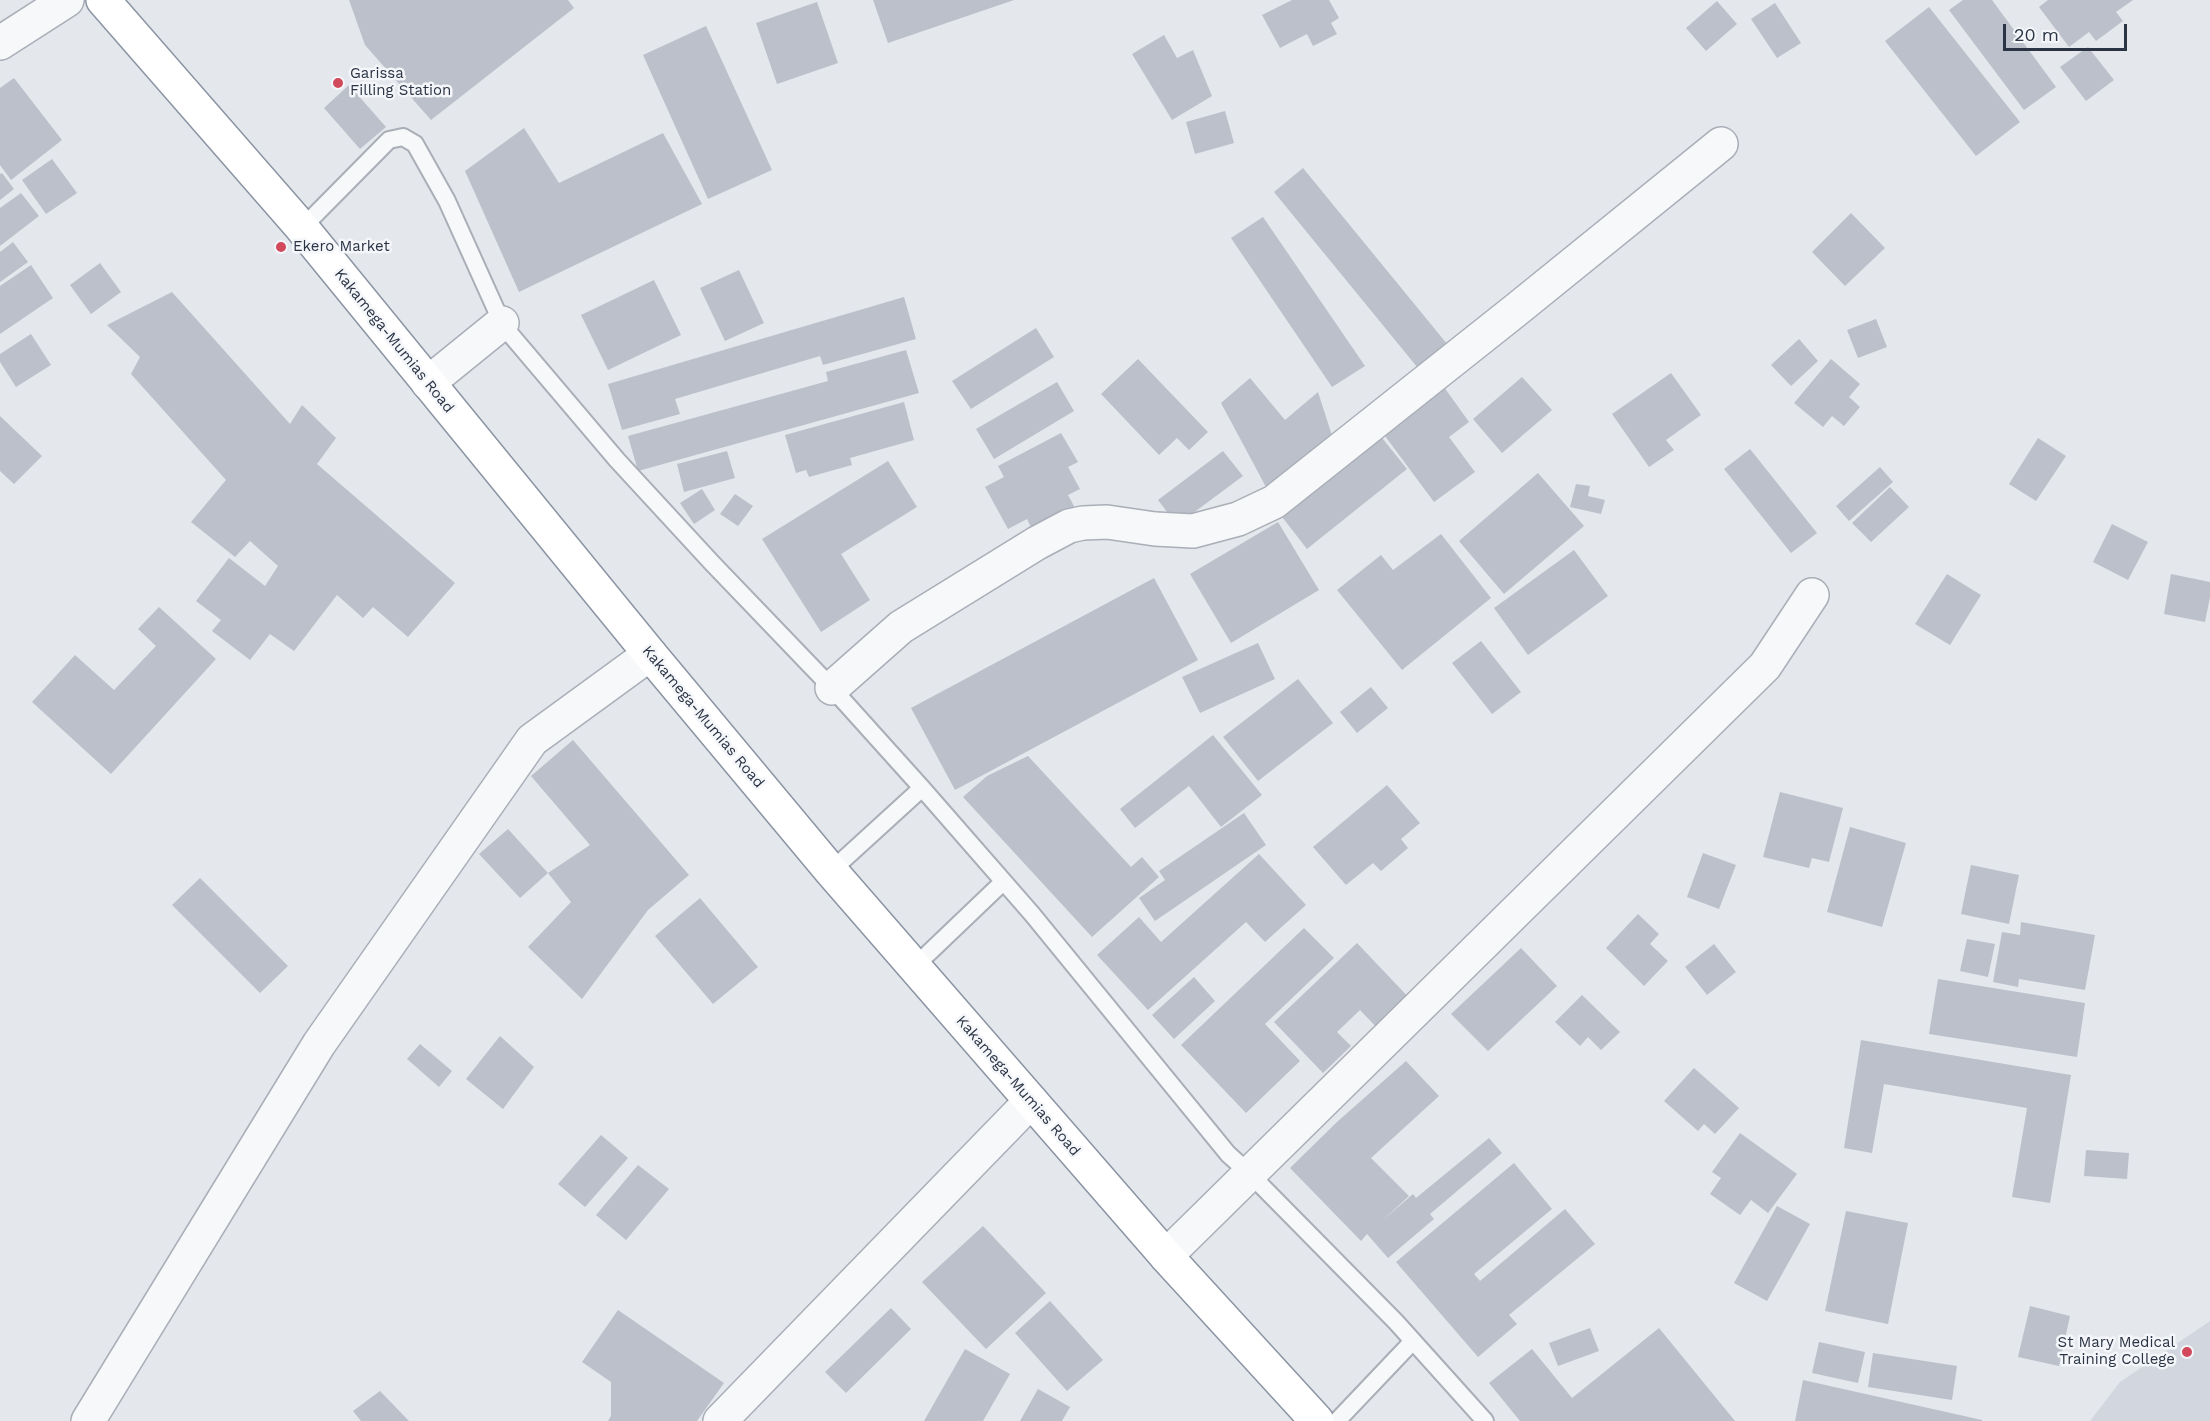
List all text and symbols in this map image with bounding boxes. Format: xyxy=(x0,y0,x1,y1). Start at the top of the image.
scale bar xyxy=(2006,12,2130,50)
text: 20 m xyxy=(2014,24,2059,45)
place label: Garissa Filling Station xyxy=(350,65,451,100)
marker: Garissa Filling Station xyxy=(331,76,345,90)
place label: Ekero Market xyxy=(293,238,390,256)
marker: Ekero Market xyxy=(274,240,288,254)
street label: Kakamega-Mumias Road xyxy=(330,265,458,417)
street label: Kakamega-Mumias Road xyxy=(638,642,768,792)
street label: Kakamega-Mumias Road xyxy=(952,1012,1084,1160)
place label: St Mary Medical Training College xyxy=(2058,1334,2175,1369)
marker: St Mary Medical Training College xyxy=(2180,1345,2194,1359)

